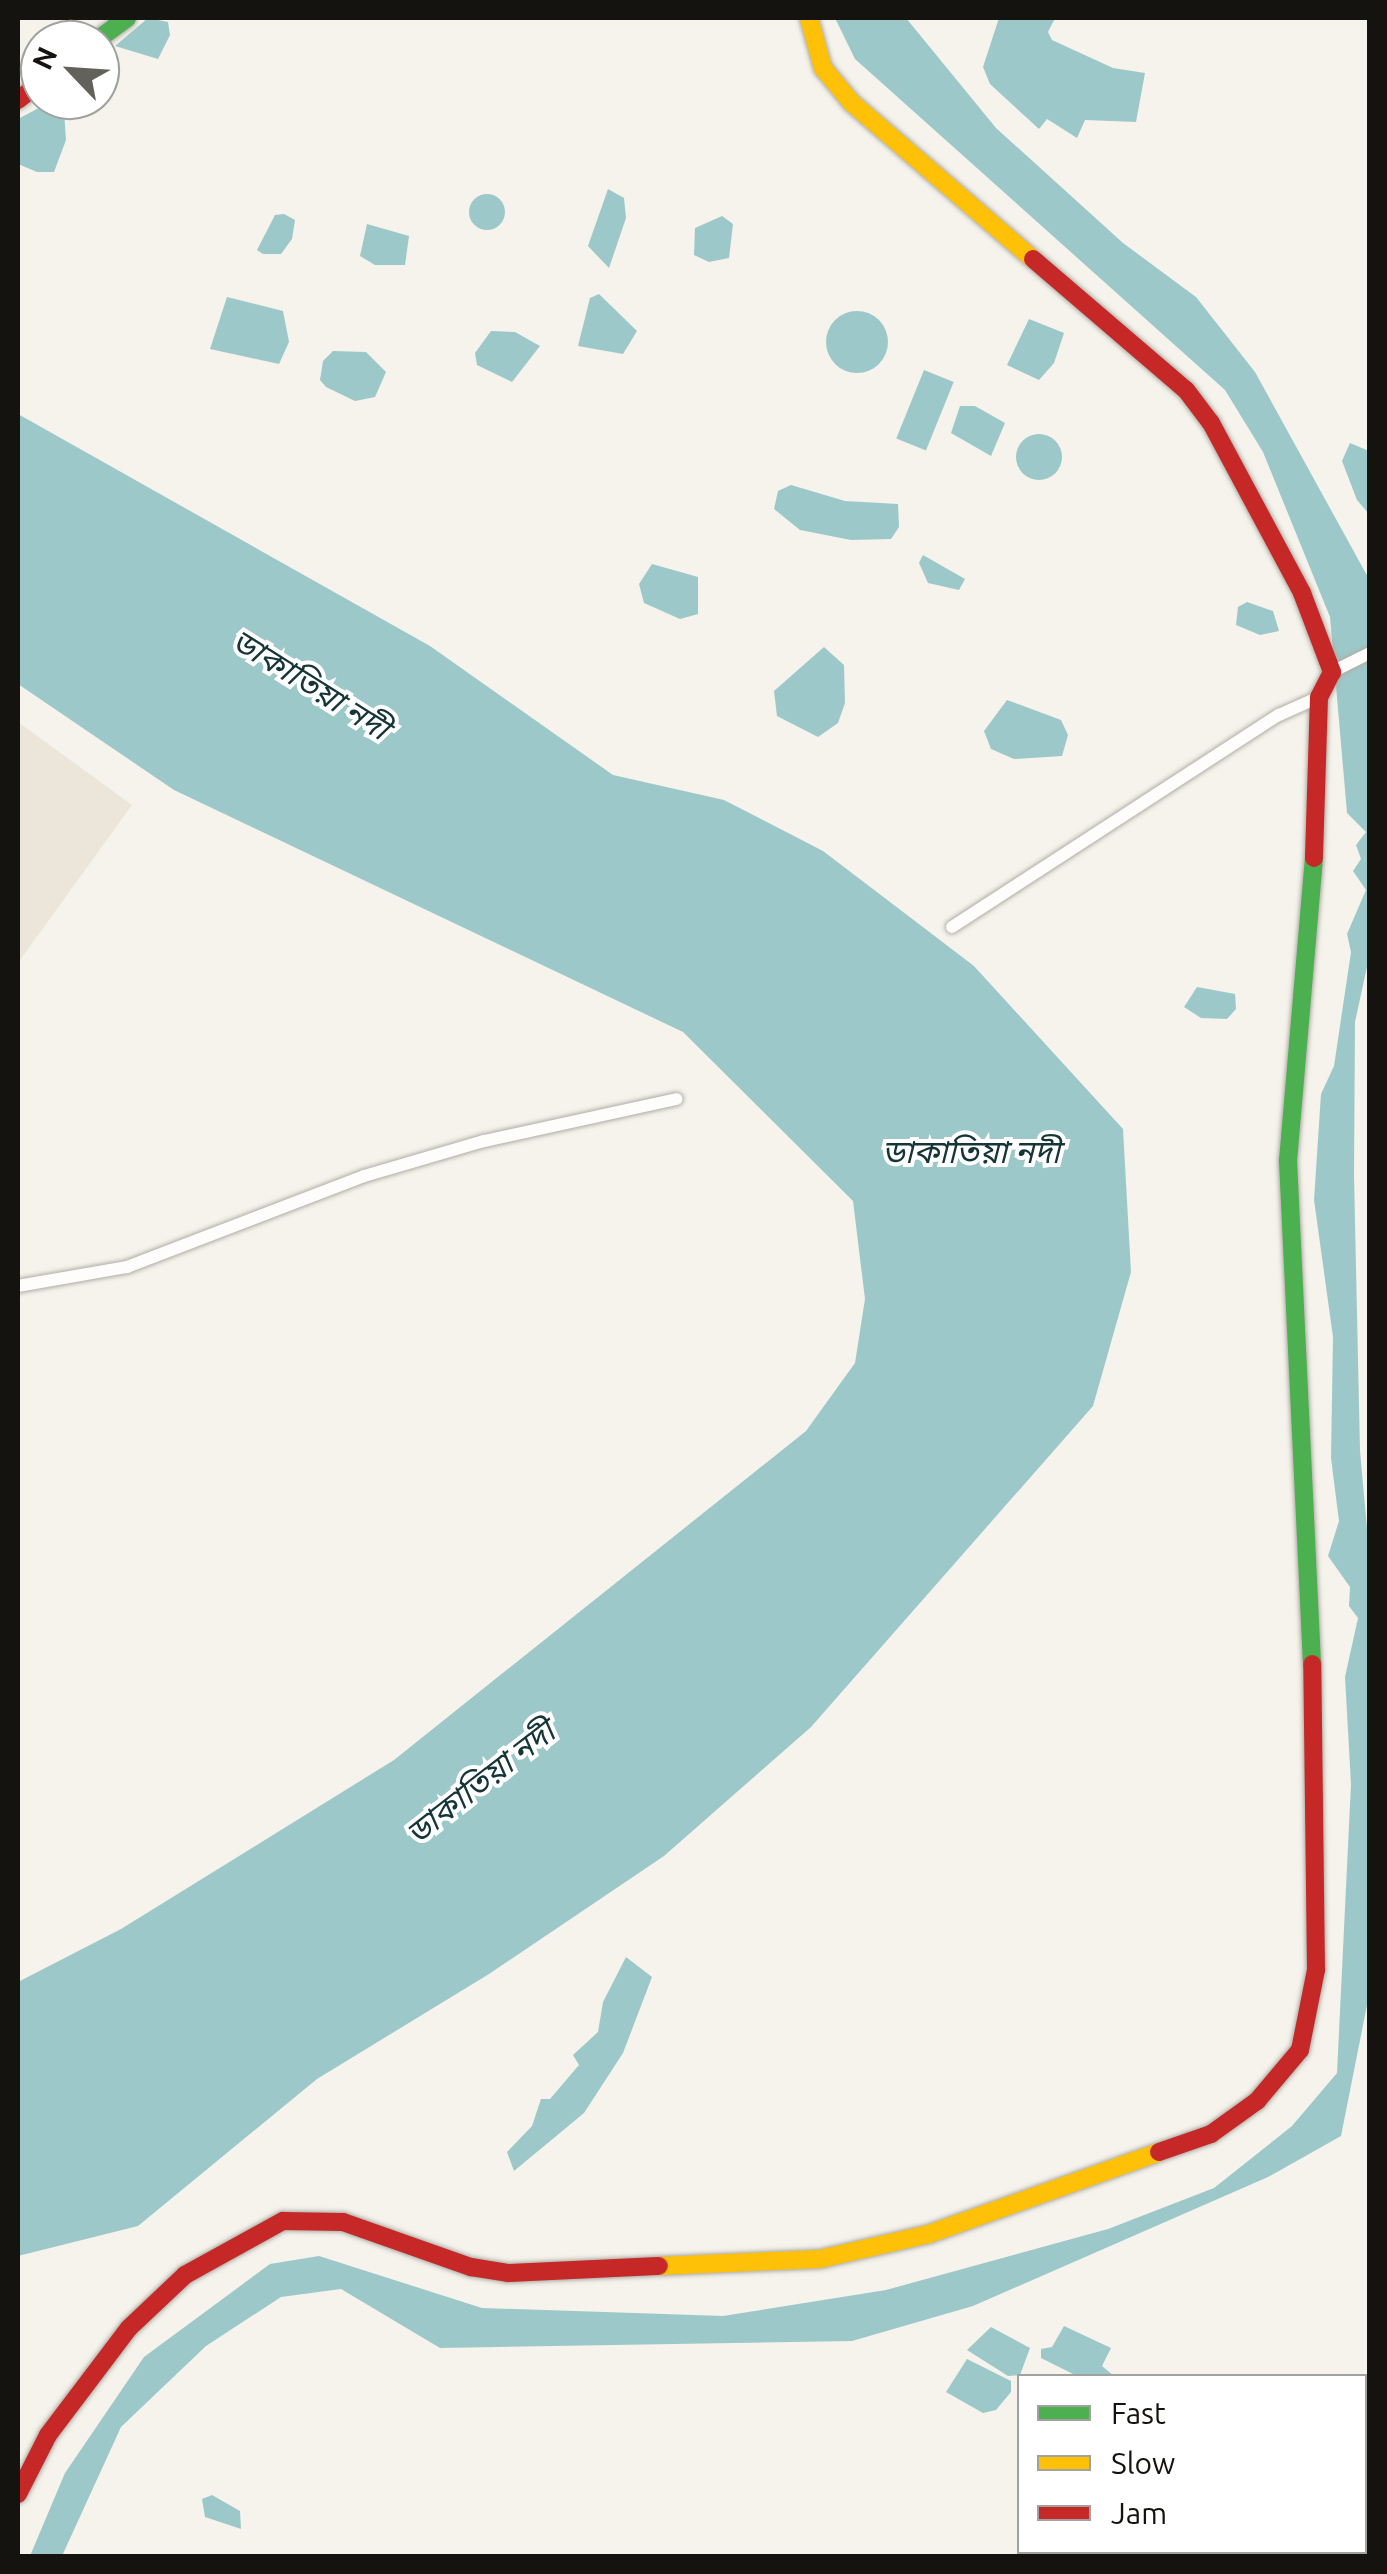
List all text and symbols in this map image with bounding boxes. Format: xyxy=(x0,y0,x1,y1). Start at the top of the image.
north arrow xyxy=(20,20,120,120)
text: N xyxy=(26,42,63,74)
water label: ডাকাতিয়া নদী xyxy=(225,620,397,748)
water label: ডাকাতিয়া নদী xyxy=(882,1132,1060,1170)
water label: ডাকাতিয়া নদী xyxy=(398,1712,562,1852)
legend xyxy=(1017,2374,1367,2554)
text: Fast xyxy=(1111,2396,1166,2430)
text: Slow xyxy=(1111,2446,1175,2480)
text: Jam xyxy=(1111,2496,1167,2530)

